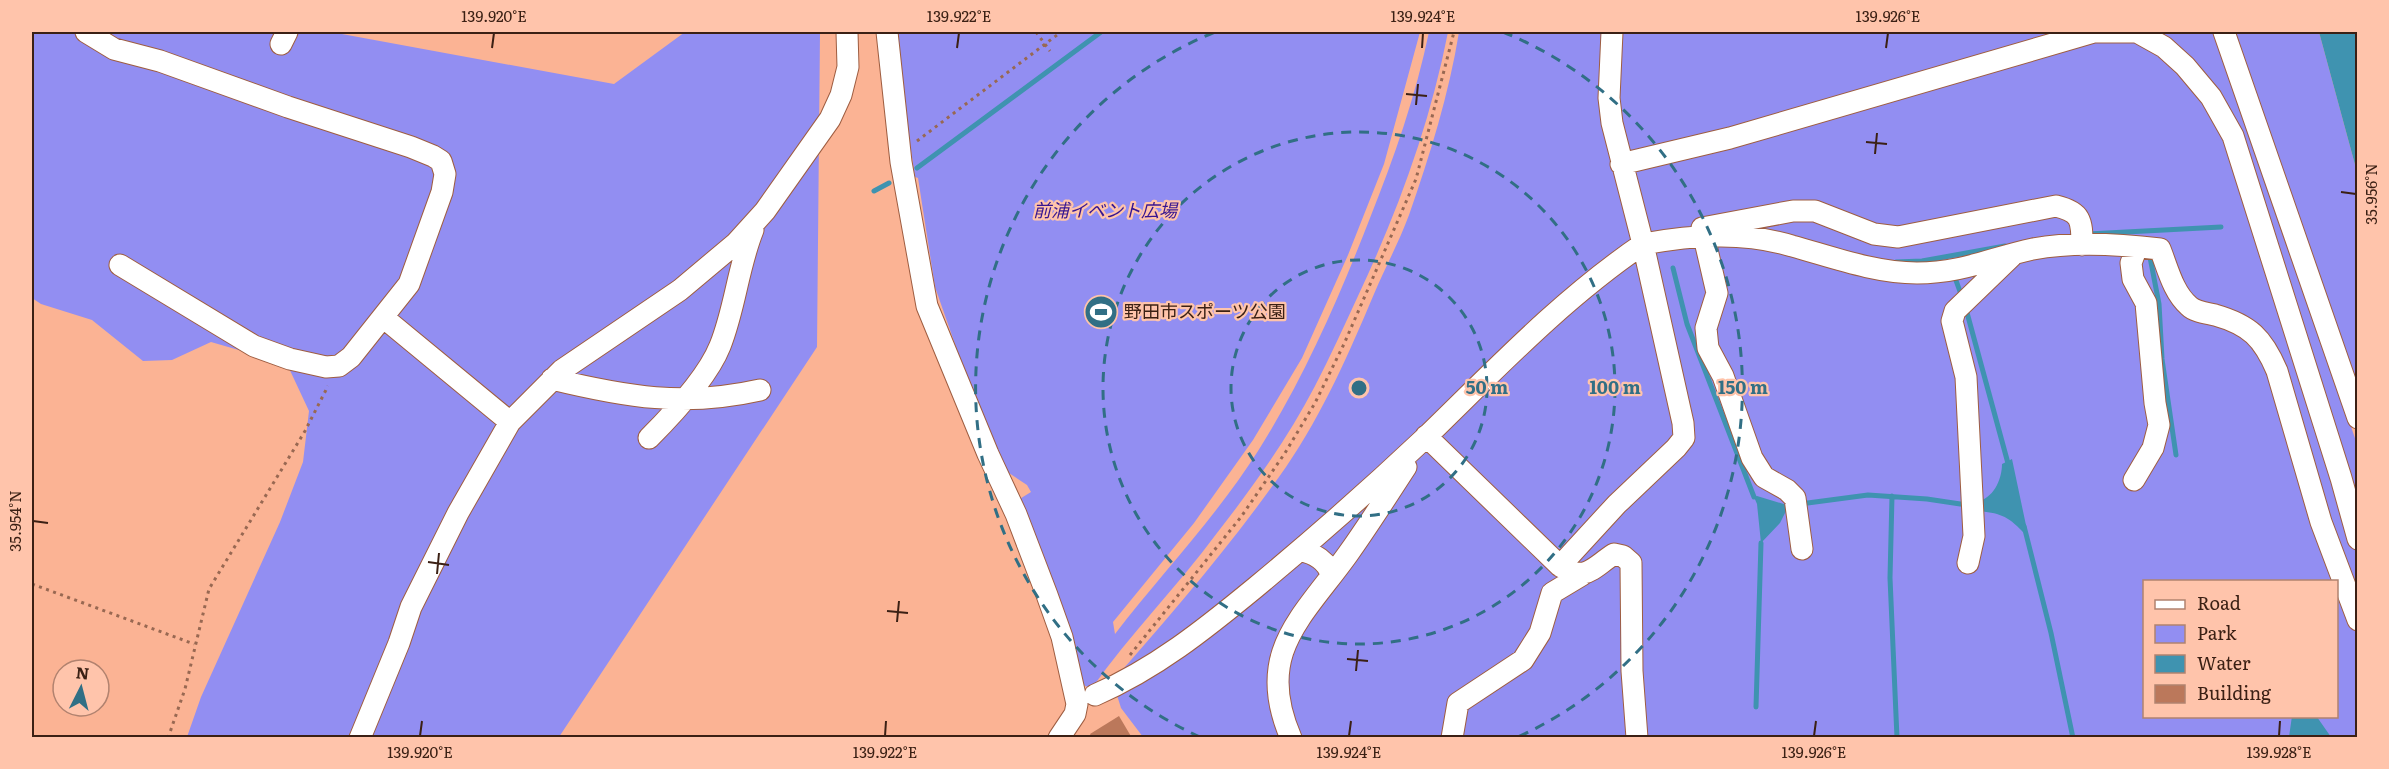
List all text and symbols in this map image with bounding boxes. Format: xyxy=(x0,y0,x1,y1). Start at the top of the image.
text: 139.920°E xyxy=(461,4,527,27)
text: 139.922°E xyxy=(927,4,991,27)
text: 139.924°E xyxy=(1391,4,1455,27)
text: 139.926°E xyxy=(1856,4,1920,27)
text: 35.956°N xyxy=(2359,163,2382,225)
park label: 前浦イベント広場 xyxy=(1033,196,1179,223)
sports icon: 野田市スポーツ公園 xyxy=(1083,294,1119,330)
place label: 野田市スポーツ公園 xyxy=(1124,297,1286,324)
text: 50 m xyxy=(1466,373,1508,400)
text: 100 m xyxy=(1589,373,1641,400)
text: 150 m xyxy=(1718,373,1768,400)
centre of rings xyxy=(1349,378,1369,398)
text: 35.954°N xyxy=(3,490,26,552)
legend xyxy=(2143,580,2338,718)
text: Road xyxy=(2197,589,2241,616)
text: Park xyxy=(2197,619,2238,646)
text: Water xyxy=(2197,649,2251,676)
north arrow xyxy=(51,658,111,718)
text: N xyxy=(75,659,91,685)
text: Building xyxy=(2197,679,2272,706)
text: 139.920°E xyxy=(387,740,453,763)
text: 139.922°E xyxy=(853,740,917,763)
text: 139.924°E xyxy=(1317,740,1381,763)
text: 139.926°E xyxy=(1782,740,1846,763)
text: 139.928°E xyxy=(2246,740,2312,763)

